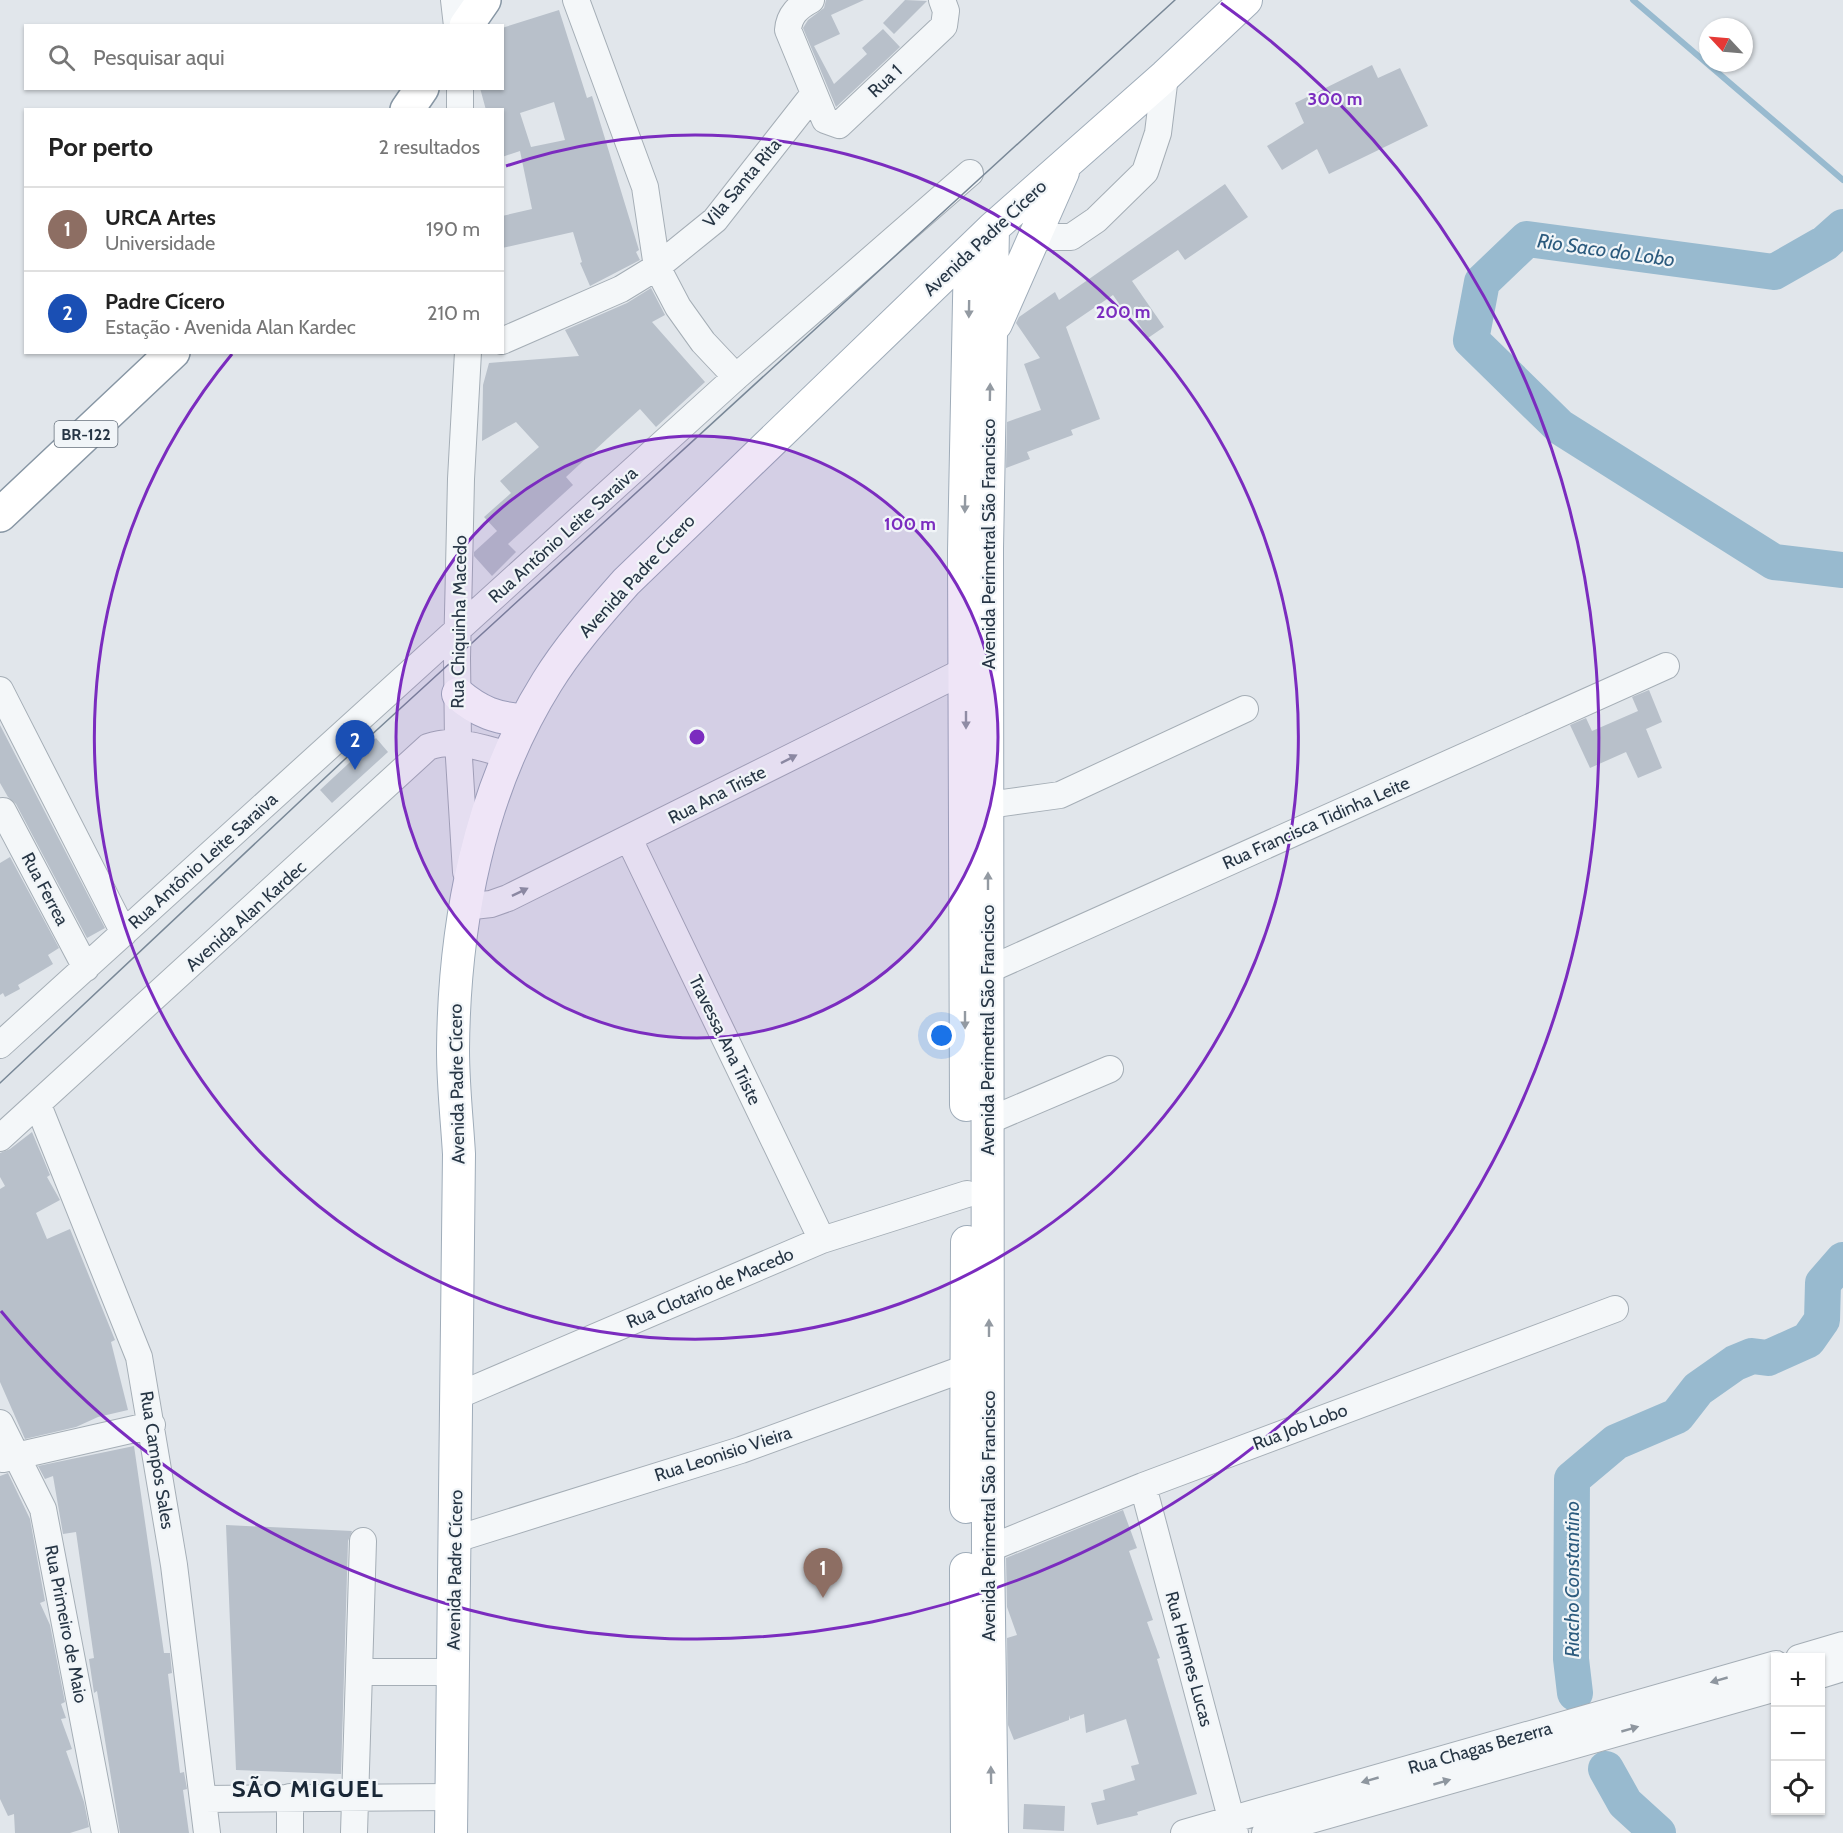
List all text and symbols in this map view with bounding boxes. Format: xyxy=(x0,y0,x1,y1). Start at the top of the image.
north arrow xyxy=(1699,18,1753,72)
search box xyxy=(24,24,504,90)
icon: search xyxy=(45,41,78,74)
text: Pesquisar aqui xyxy=(93,44,225,71)
street label: Rua 1 xyxy=(863,60,907,102)
text: 300 m xyxy=(1308,88,1362,110)
text: Por perto xyxy=(48,131,153,163)
street label: Vila Santa Rita xyxy=(698,134,786,232)
text: 2 resultados xyxy=(379,135,480,159)
street label: Avenida Padre Cícero xyxy=(919,175,1051,301)
text: URCA Artes xyxy=(105,204,216,231)
text: 1 xyxy=(64,217,71,241)
text: 190 m xyxy=(426,217,480,241)
water label: Rio Saco do Lobo xyxy=(1536,228,1676,272)
text: Universidade xyxy=(105,231,215,255)
text: Padre Cícero xyxy=(105,288,225,315)
one-way arrow xyxy=(964,300,974,319)
text: 2 xyxy=(62,301,73,325)
text: 210 m xyxy=(427,301,480,325)
text: 200 m xyxy=(1096,301,1150,323)
text: Estação · Avenida Alan Kardec xyxy=(105,315,356,339)
one-way arrow xyxy=(985,382,995,401)
street label: Avenida Perimetral São Francisco xyxy=(978,419,1000,669)
road number: BR-122 xyxy=(54,421,118,447)
street label: Rua Antônio Leite Saraiva xyxy=(484,462,642,608)
one-way arrow xyxy=(960,495,970,514)
street label: Avenida Padre Cícero xyxy=(574,510,700,642)
text: 100 m xyxy=(884,513,936,535)
street label: Rua Chiquinha Macedo xyxy=(446,535,472,709)
one-way arrow xyxy=(961,711,971,730)
pin: 2 xyxy=(336,720,374,770)
centre of rings xyxy=(687,727,707,747)
one-way arrow xyxy=(780,754,797,764)
street label: Rua Ana Triste xyxy=(664,761,770,829)
street label: Rua Francisca Tidinha Leite xyxy=(1219,772,1413,874)
street label: Rua Antônio Leite Saraiva xyxy=(124,788,282,934)
street label: Rua Ferrea xyxy=(17,849,74,930)
street label: Avenida Alan Kardec xyxy=(181,856,311,976)
one-way arrow xyxy=(983,871,993,890)
one-way arrow xyxy=(511,888,528,897)
street label: Avenida Perimetral São Francisco xyxy=(977,905,999,1155)
street label: Travessa Ana Triste xyxy=(684,972,766,1108)
street label: Avenida Padre Cícero xyxy=(445,1004,469,1164)
one-way arrow xyxy=(961,1011,970,1030)
your location xyxy=(927,1021,956,1050)
street label: Rua Clotario de Macedo xyxy=(623,1243,797,1333)
one-way arrow xyxy=(984,1318,994,1337)
street label: Rua Campos Sales xyxy=(135,1389,179,1531)
street label: Avenida Perimetral São Francisco xyxy=(978,1391,1000,1641)
street label: Rua Job Lobo xyxy=(1250,1399,1351,1455)
street label: Rua Leonisio Vieira xyxy=(652,1421,795,1487)
street label: Avenida Padre Cícero xyxy=(443,1490,467,1650)
water label: Riacho Constantino xyxy=(1560,1501,1584,1657)
street label: Rua Primeiro de Maio xyxy=(40,1543,92,1705)
pin: 1 xyxy=(804,1548,842,1598)
street label: Rua Hermes Lucas xyxy=(1160,1589,1218,1729)
map controls xyxy=(1771,1653,1825,1815)
button: + xyxy=(1771,1653,1825,1707)
one-way arrow xyxy=(1710,1675,1728,1685)
button: − xyxy=(1771,1707,1825,1761)
street label: Rua Chagas Bezerra xyxy=(1405,1717,1555,1779)
one-way arrow xyxy=(1621,1724,1639,1733)
button: locate xyxy=(1771,1761,1825,1815)
one-way arrow xyxy=(986,1765,996,1784)
district label: SÃO MIGUEL xyxy=(232,1774,384,1803)
one-way arrow xyxy=(1361,1776,1379,1785)
one-way arrow xyxy=(1433,1777,1451,1787)

